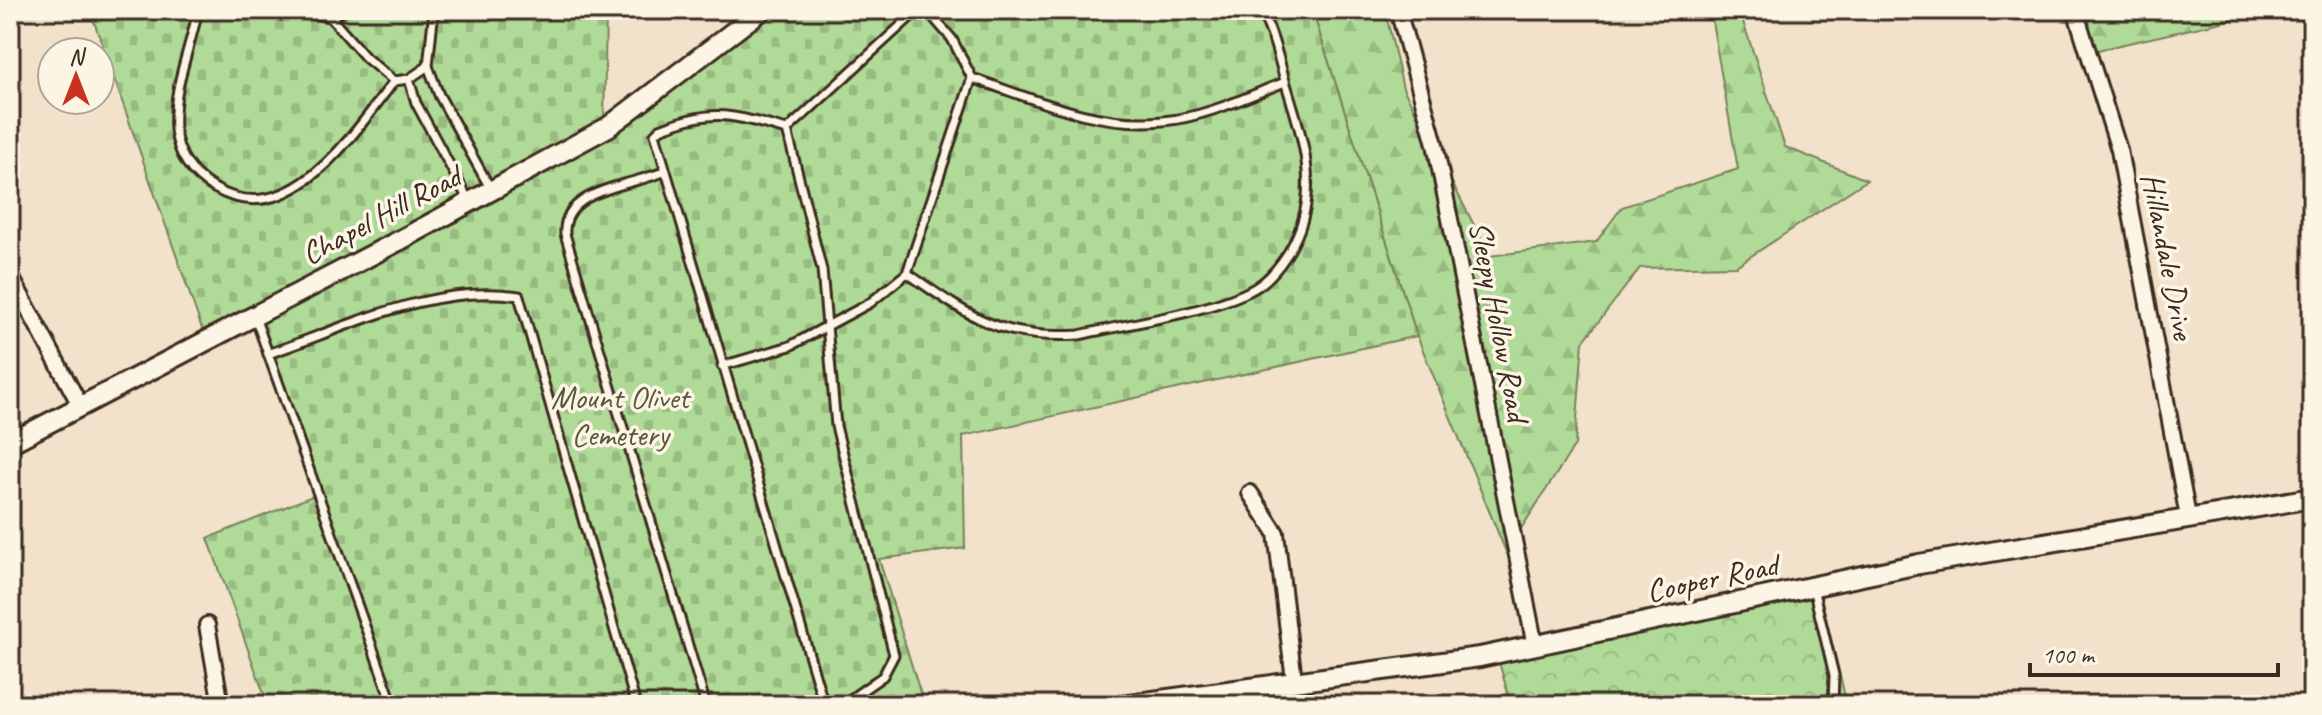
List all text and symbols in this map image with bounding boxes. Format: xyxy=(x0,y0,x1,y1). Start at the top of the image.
north arrow xyxy=(36,36,116,116)
text: N xyxy=(69,43,86,71)
street label: Chapel Hill Road xyxy=(294,154,472,274)
street label: Hillandale Drive xyxy=(2132,169,2205,345)
street label: Sleepy Hollow Road xyxy=(1460,218,1539,429)
park label: Mount Olivet Cemetery xyxy=(551,377,692,455)
street label: Cooper Road xyxy=(1643,543,1786,612)
scale bar xyxy=(2030,627,2278,677)
text: 100 m xyxy=(2042,640,2096,670)

